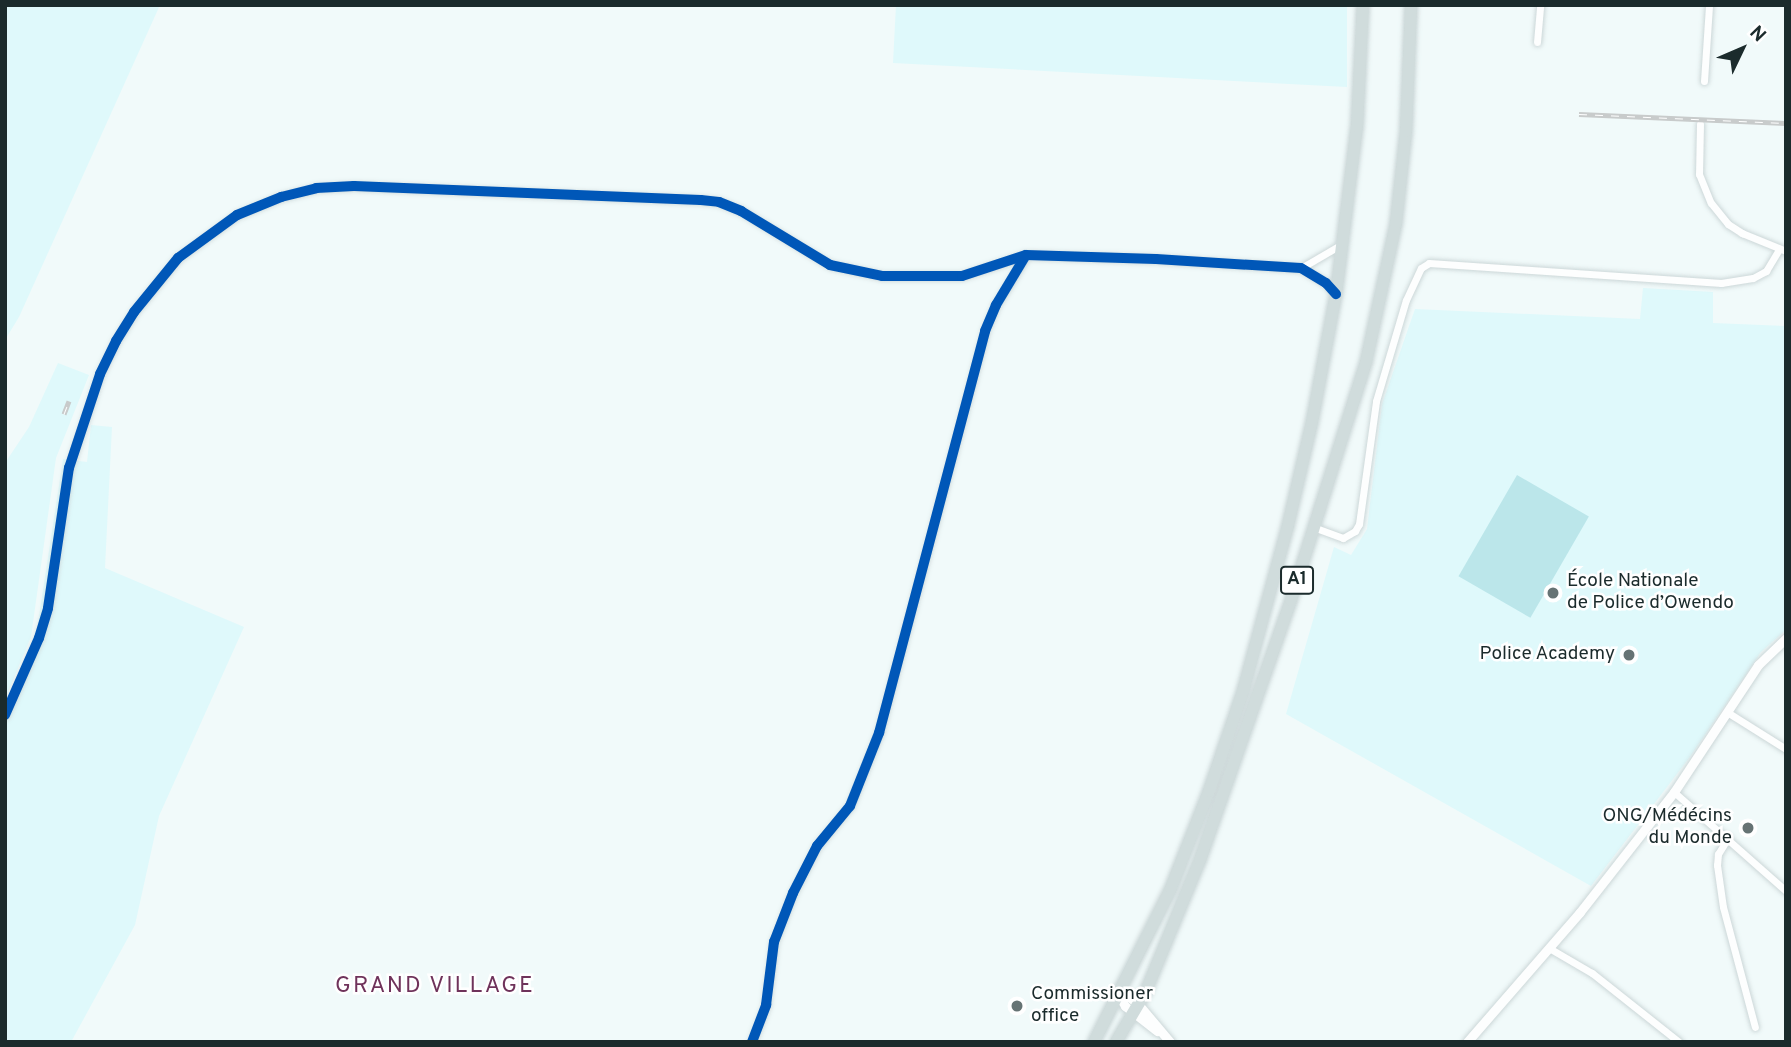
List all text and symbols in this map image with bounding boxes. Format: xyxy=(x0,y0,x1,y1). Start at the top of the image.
north arrow xyxy=(1707,14,1777,84)
text: N xyxy=(1744,21,1770,48)
road number: A1 xyxy=(1280,566,1314,594)
place label: École Nationale de Police d’Owendo xyxy=(1567,571,1734,615)
marker: École Nationale de Police d’Owendo xyxy=(1545,585,1561,601)
place label: Police Academy xyxy=(1479,644,1615,666)
marker: Police Academy xyxy=(1621,647,1637,663)
place label: ONG/Médécins du Monde xyxy=(1603,806,1732,850)
marker: ONG/Médécins du Monde xyxy=(1738,818,1758,838)
district label: GRAND VILLAGE xyxy=(336,973,534,1001)
place label: Commissioner office xyxy=(1031,984,1153,1028)
marker: Commissioner office xyxy=(1009,998,1025,1014)

